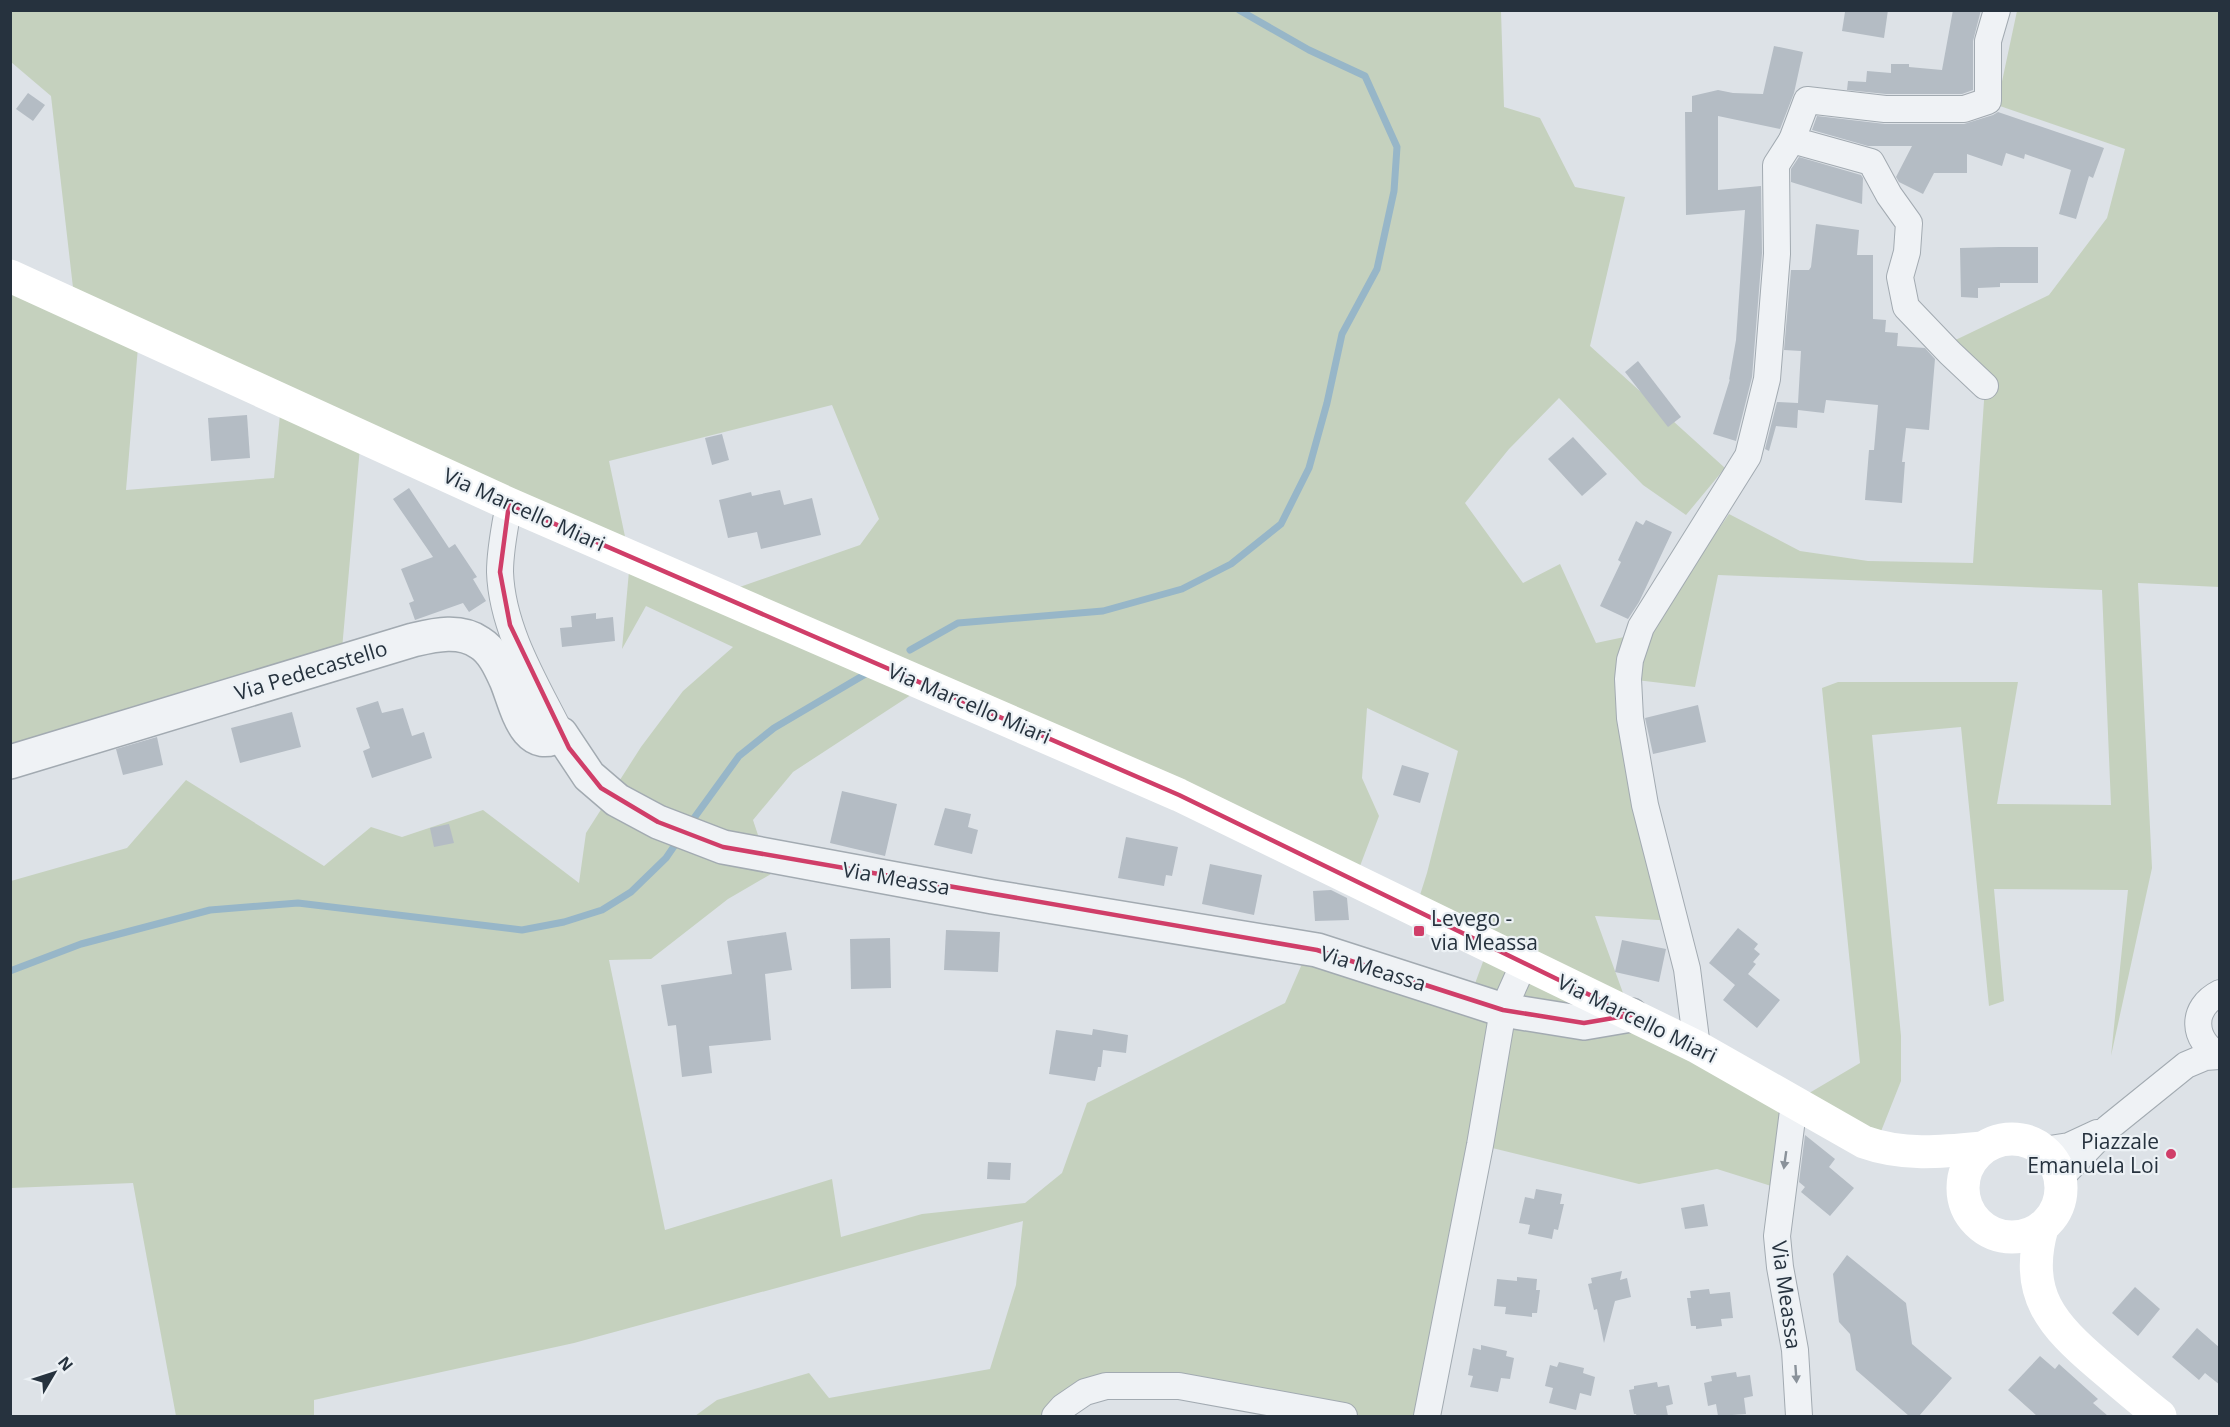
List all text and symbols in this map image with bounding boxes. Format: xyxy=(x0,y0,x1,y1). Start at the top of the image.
street label: Via Marcello Miari xyxy=(439,461,610,557)
street label: Via Pedecastello xyxy=(231,634,390,707)
street label: Via Marcello Miari xyxy=(884,656,1055,750)
street label: Via Meassa xyxy=(840,855,952,901)
place label: Levego - via Meassa xyxy=(1431,904,1538,956)
marker: Levego - via Meassa xyxy=(1412,924,1426,938)
street label: Via Meassa xyxy=(1317,939,1429,997)
street label: Via Marcello Miari xyxy=(1553,967,1722,1069)
place label: Piazzale Emanuela Loi xyxy=(2027,1127,2159,1179)
marker: Piazzale Emanuela Loi xyxy=(2164,1147,2178,1161)
one-way arrow xyxy=(1781,1151,1790,1170)
street label: Via Meassa xyxy=(1766,1239,1808,1351)
north arrow xyxy=(24,1343,84,1403)
text: N xyxy=(53,1352,78,1376)
one-way arrow xyxy=(1791,1365,1801,1384)

